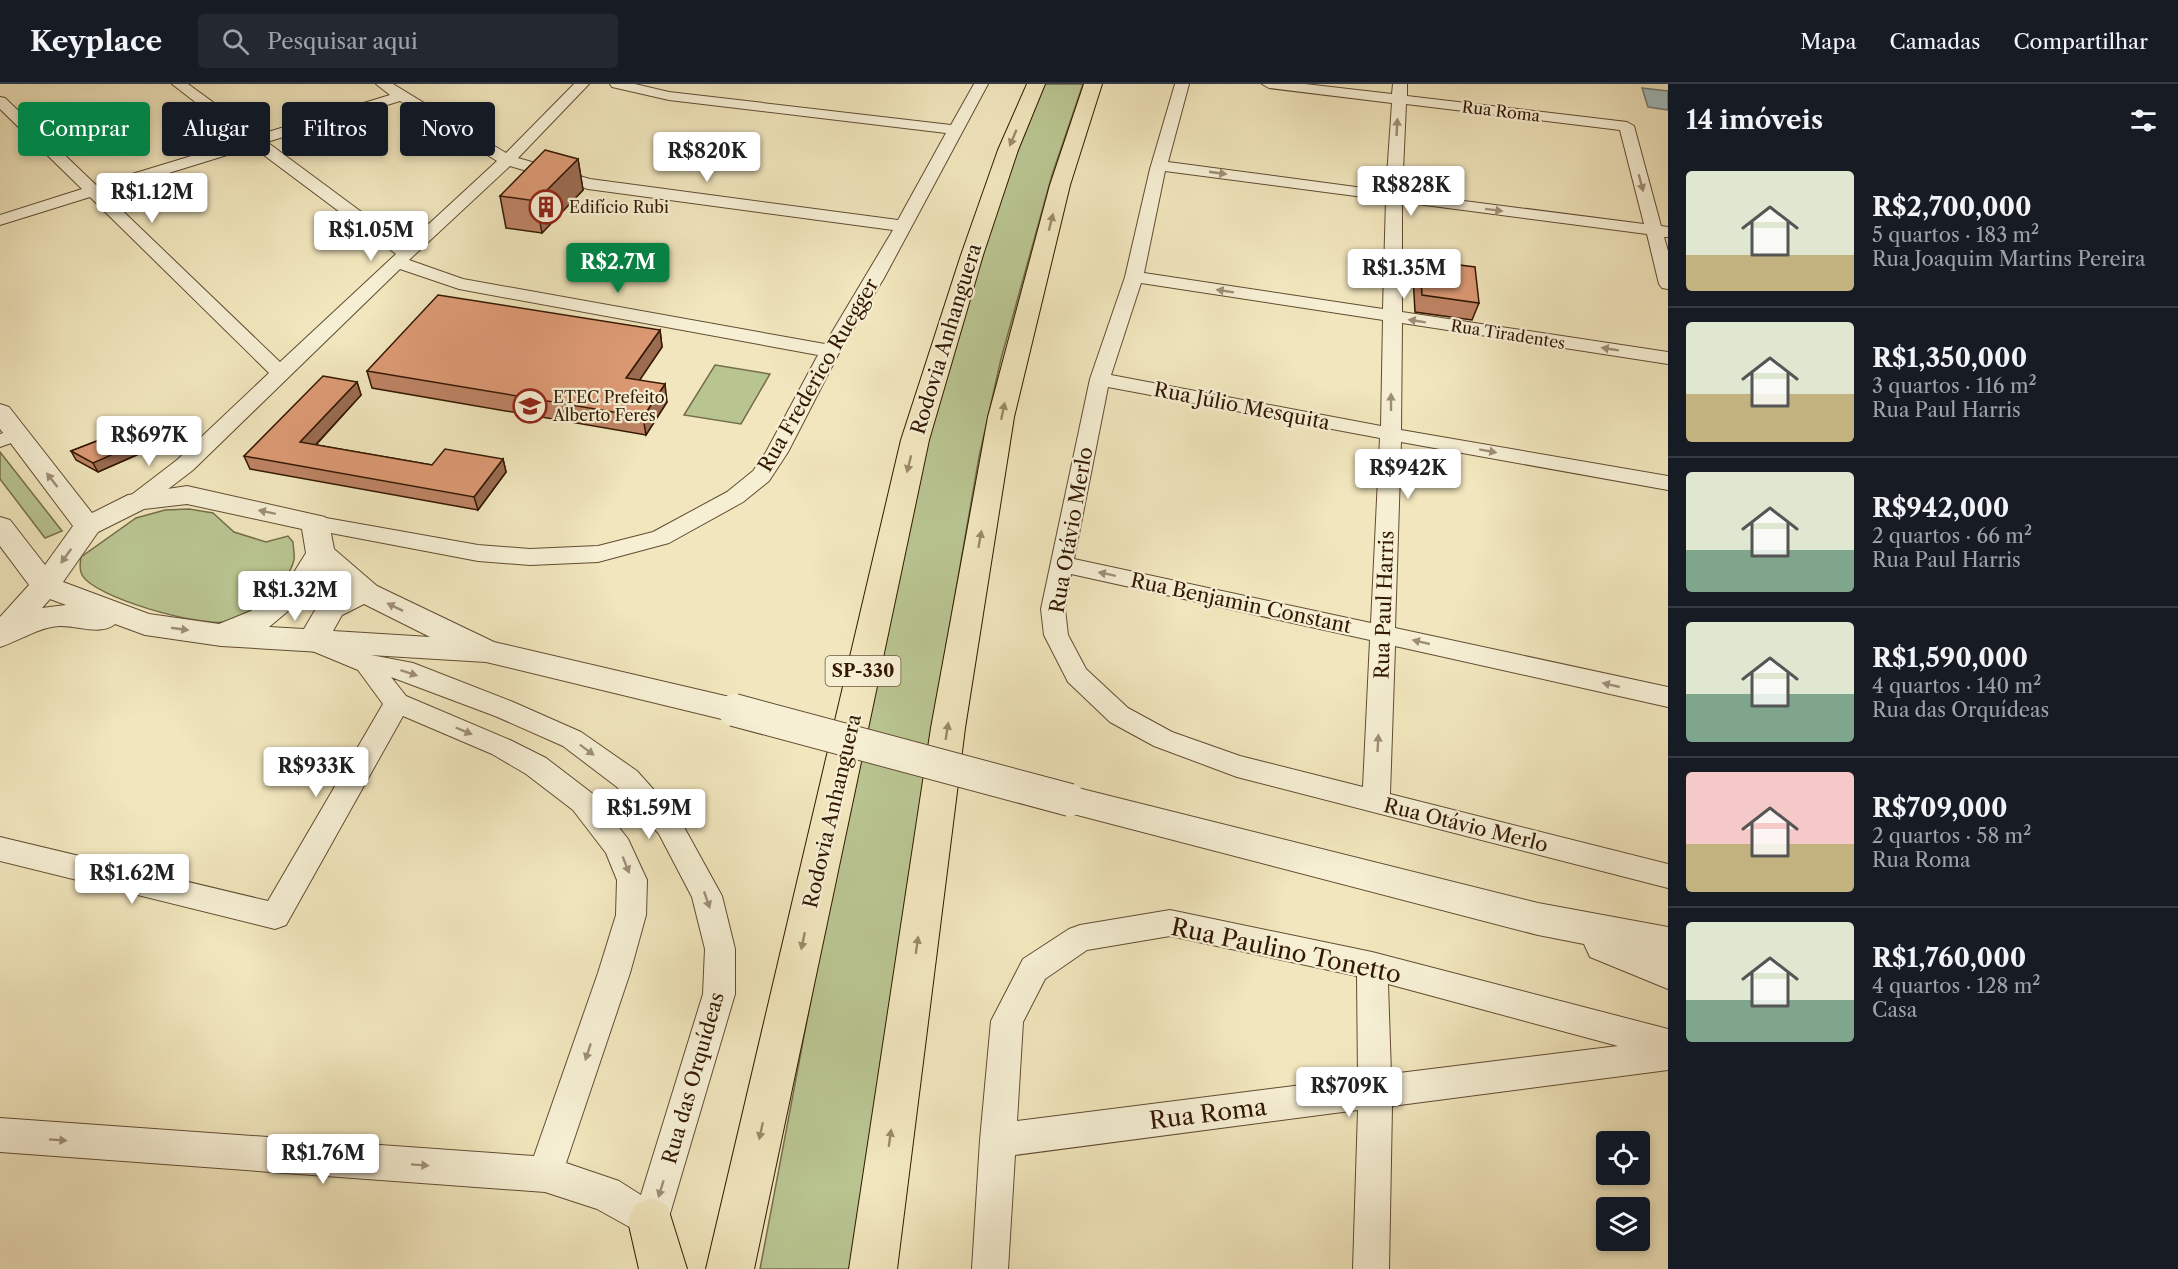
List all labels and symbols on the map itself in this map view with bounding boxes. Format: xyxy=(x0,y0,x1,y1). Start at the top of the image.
street label: Rua Roma xyxy=(1461,96,1542,126)
one-way arrow xyxy=(1393,118,1402,137)
one-way arrow xyxy=(1008,129,1017,147)
pin: R$820K xyxy=(658,132,756,183)
pin: R$828K xyxy=(1362,166,1460,217)
one-way arrow xyxy=(1208,169,1227,178)
pin: R$1.12M xyxy=(97,173,207,224)
one-way arrow xyxy=(1637,173,1647,192)
building icon: Edifício Rubi xyxy=(528,189,564,225)
place label: Edifício Rubi xyxy=(569,197,669,217)
one-way arrow xyxy=(1485,205,1504,214)
pin: R$1.05M xyxy=(316,211,426,262)
one-way arrow xyxy=(1046,212,1056,231)
street label: Rodovia Anhanguera xyxy=(906,240,987,437)
pin: R$2.7M xyxy=(569,243,667,294)
pin: R$1.35M xyxy=(1349,249,1459,300)
street label: Rua Frederico Ruegger xyxy=(753,273,884,476)
one-way arrow xyxy=(1215,286,1234,295)
street label: Rua Tiradentes xyxy=(1449,315,1567,353)
one-way arrow xyxy=(1408,316,1427,325)
one-way arrow xyxy=(1601,345,1620,354)
street label: Rua Júlio Mesquita xyxy=(1152,377,1333,435)
place label: ETEC Prefeito Alberto Feres xyxy=(552,387,665,425)
school or university icon: ETEC Prefeito Alberto Feres xyxy=(512,388,548,424)
one-way arrow xyxy=(1386,392,1396,411)
one-way arrow xyxy=(998,401,1008,420)
pin: R$697K xyxy=(100,416,198,467)
street label: Rua Otávio Merlo xyxy=(1045,445,1097,615)
one-way arrow xyxy=(1478,447,1497,456)
pin: R$942K xyxy=(1359,449,1457,500)
one-way arrow xyxy=(903,454,913,473)
one-way arrow xyxy=(47,472,59,487)
one-way arrow xyxy=(258,507,276,517)
one-way arrow xyxy=(976,529,985,548)
street label: Rua Paul Harris xyxy=(1369,530,1399,680)
one-way arrow xyxy=(61,548,73,563)
street label: Rua Benjamin Constant xyxy=(1128,568,1354,638)
one-way arrow xyxy=(1097,569,1116,578)
pin: R$1.32M xyxy=(240,571,350,622)
one-way arrow xyxy=(387,602,404,611)
one-way arrow xyxy=(170,625,189,634)
one-way arrow xyxy=(1411,637,1430,647)
road number: SP-330 xyxy=(826,656,900,686)
one-way arrow xyxy=(400,669,418,678)
one-way arrow xyxy=(1602,679,1620,689)
street label: Rodovia Anhanguera xyxy=(798,711,866,910)
one-way arrow xyxy=(943,721,952,740)
one-way arrow xyxy=(455,727,473,736)
one-way arrow xyxy=(1374,734,1383,753)
one-way arrow xyxy=(580,744,595,756)
pin: R$933K xyxy=(267,747,365,798)
pin: R$1.59M xyxy=(594,789,704,840)
street label: Rua Otávio Merlo xyxy=(1381,793,1551,857)
pin: R$1.62M xyxy=(77,854,187,905)
one-way arrow xyxy=(622,856,631,874)
one-way arrow xyxy=(703,891,712,909)
street label: Rua Paulino Tonetto xyxy=(1168,912,1404,989)
one-way arrow xyxy=(798,932,807,951)
one-way arrow xyxy=(912,935,921,954)
street label: Rua das Orquídeas xyxy=(657,989,729,1167)
one-way arrow xyxy=(583,1043,592,1061)
pin: R$709K xyxy=(1300,1067,1398,1118)
street label: Rua Roma xyxy=(1148,1092,1269,1135)
one-way arrow xyxy=(756,1122,765,1141)
one-way arrow xyxy=(885,1128,894,1147)
pin: R$1.76M xyxy=(268,1134,378,1185)
one-way arrow xyxy=(49,1135,68,1144)
one-way arrow xyxy=(411,1161,430,1170)
one-way arrow xyxy=(656,1180,665,1198)

